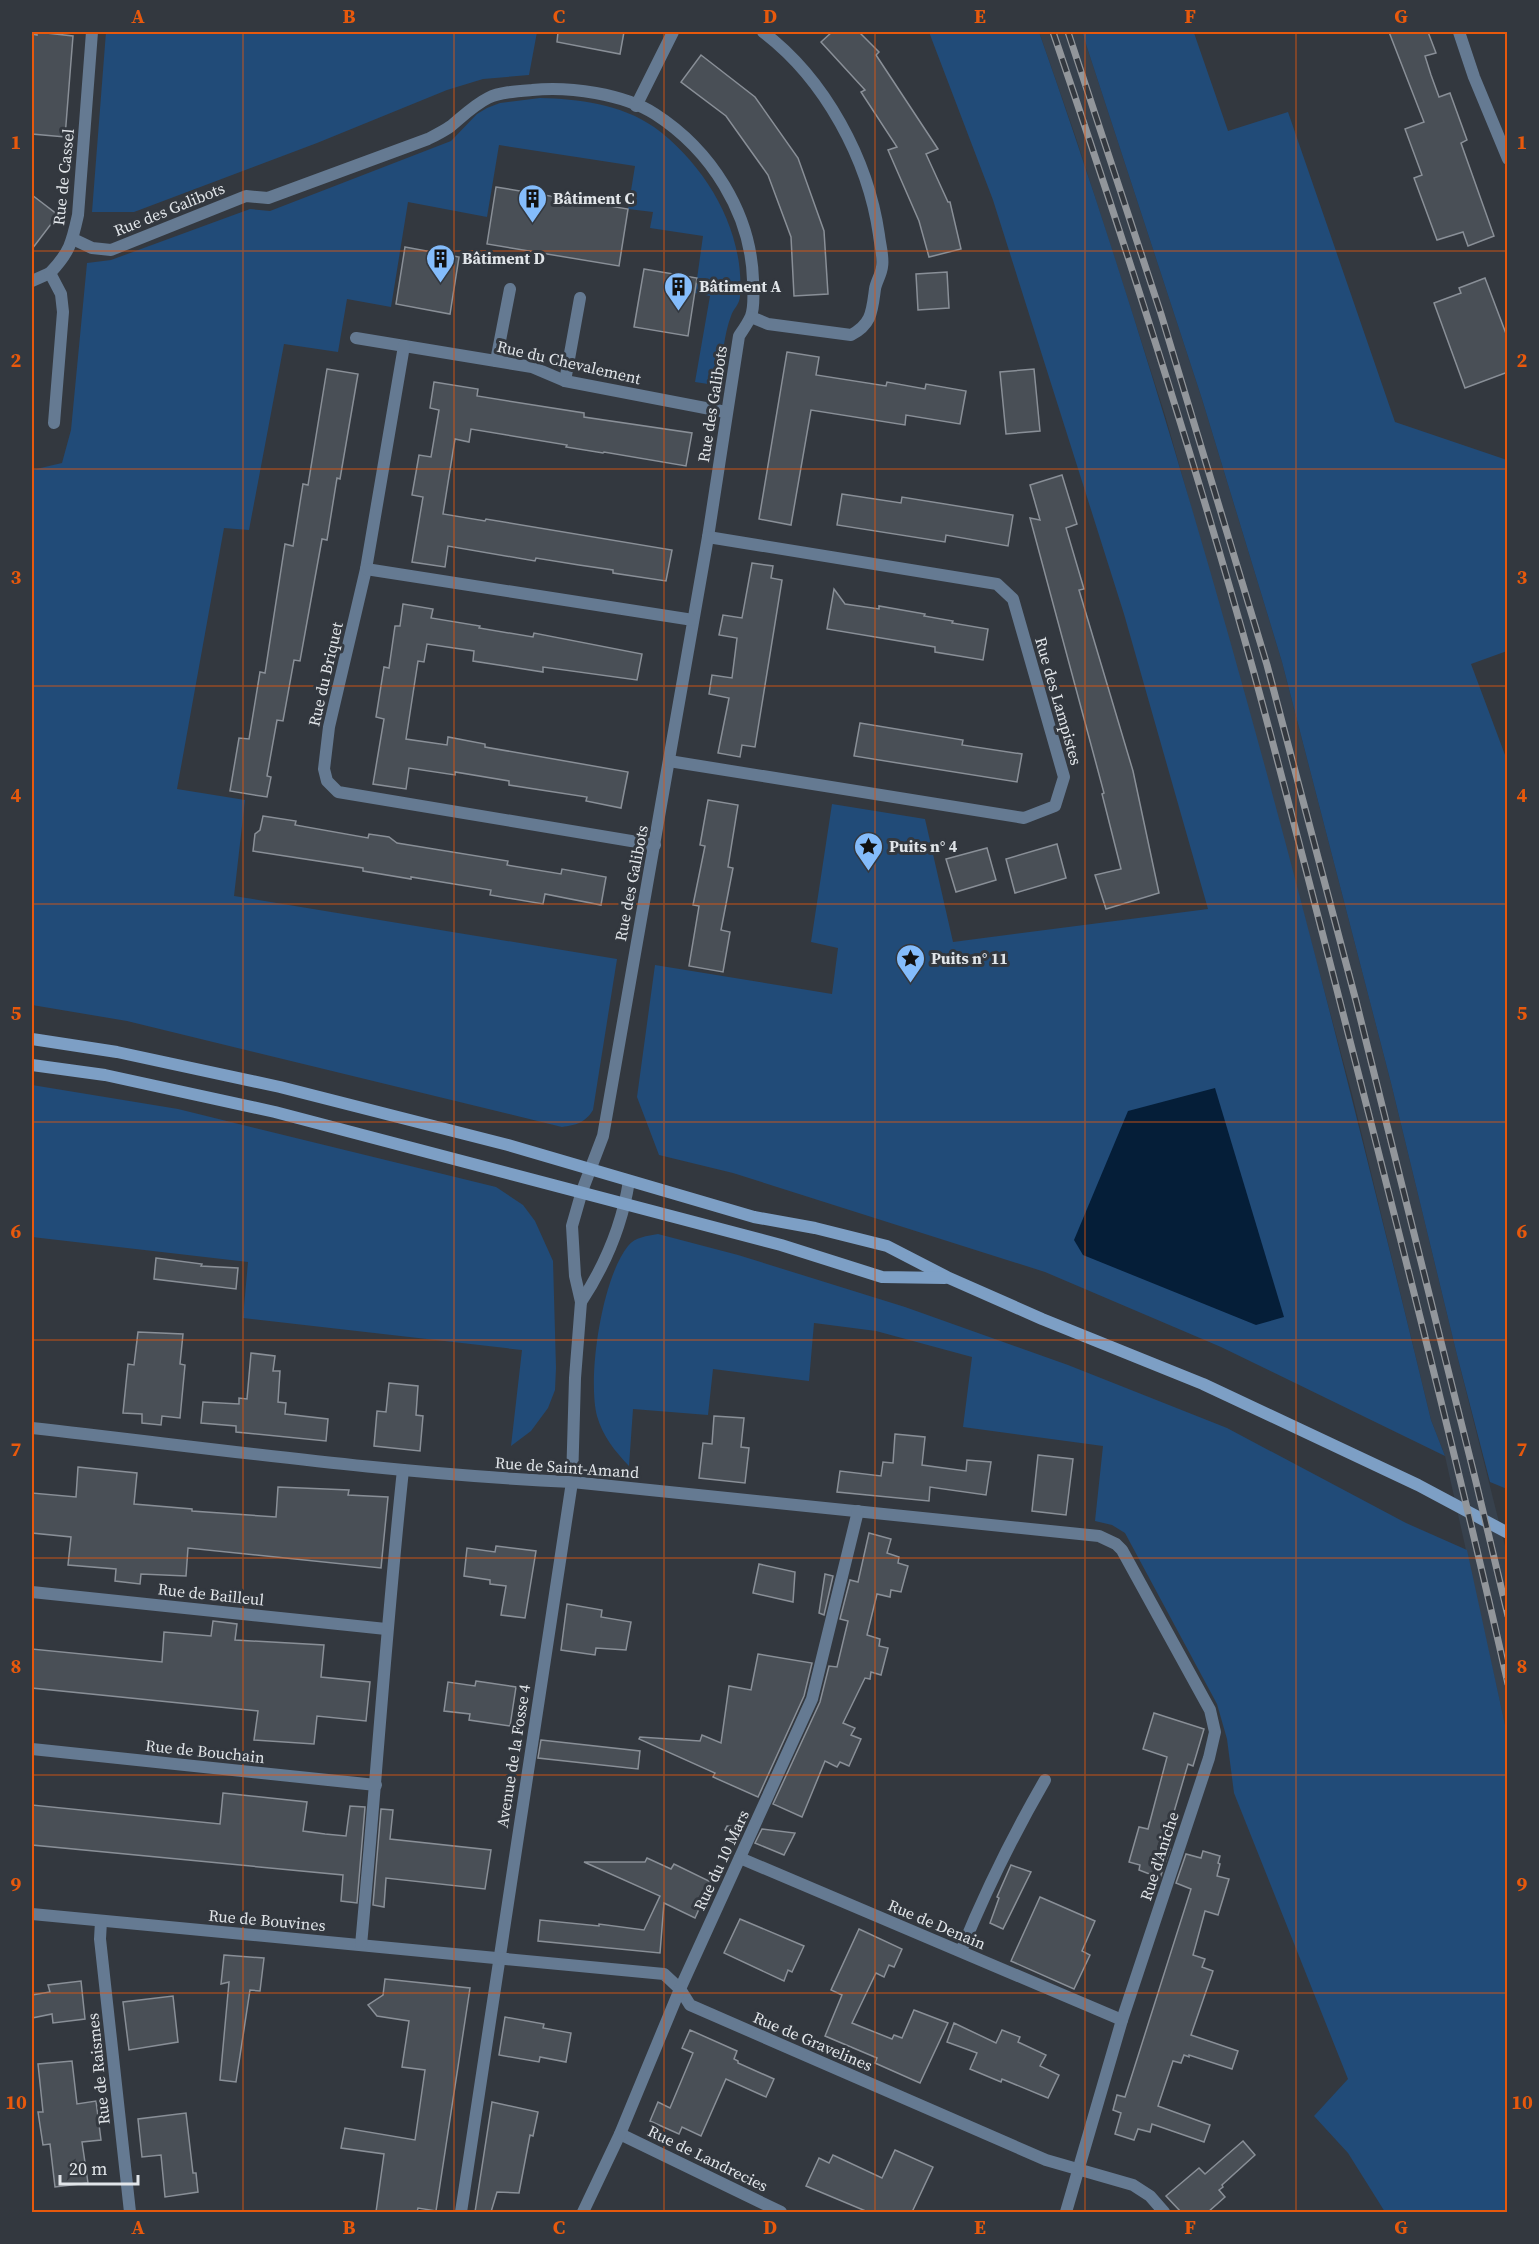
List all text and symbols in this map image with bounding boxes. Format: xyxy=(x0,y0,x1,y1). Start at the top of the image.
text: A xyxy=(131,2,145,30)
text: B xyxy=(342,2,356,30)
text: C xyxy=(553,2,565,30)
text: D xyxy=(763,2,777,30)
text: E xyxy=(974,2,986,30)
text: F xyxy=(1184,2,1196,30)
text: G xyxy=(1394,2,1408,30)
street label: Rue de Cassel xyxy=(47,127,79,226)
text: 1 xyxy=(11,128,21,156)
text: 1 xyxy=(1517,128,1527,156)
street label: Rue des Galibots xyxy=(110,177,228,241)
building icon: Bâtiment C xyxy=(516,182,548,224)
place label: Bâtiment C xyxy=(553,187,634,209)
building icon: Bâtiment D xyxy=(425,242,457,284)
place label: Bâtiment D xyxy=(462,247,545,269)
building icon: Bâtiment A xyxy=(662,270,694,312)
place label: Bâtiment A xyxy=(699,275,781,297)
street label: Rue du Chevalement xyxy=(495,335,644,389)
street label: Rue des Galibots xyxy=(692,344,732,464)
text: 2 xyxy=(11,346,22,374)
text: 2 xyxy=(1517,346,1528,374)
text: 3 xyxy=(11,563,22,591)
text: 3 xyxy=(1517,563,1528,591)
street label: Rue du Briquet xyxy=(302,619,348,728)
street label: Rue des Lampistes xyxy=(1030,634,1088,768)
text: 4 xyxy=(11,781,22,809)
text: 4 xyxy=(1517,781,1528,809)
street label: Rue des Galibots xyxy=(609,823,653,943)
place icon: Puits n° 4 xyxy=(852,830,884,872)
place label: Puits n° 4 xyxy=(889,835,958,857)
place icon: Puits n° 11 xyxy=(894,942,926,984)
place label: Puits n° 11 xyxy=(931,947,1008,969)
text: 5 xyxy=(11,999,22,1027)
text: 5 xyxy=(1517,999,1528,1027)
text: 6 xyxy=(11,1217,22,1245)
text: 6 xyxy=(1517,1217,1528,1245)
text: 7 xyxy=(11,1435,22,1463)
text: 7 xyxy=(1517,1435,1528,1463)
street label: Rue de Saint-Amand xyxy=(494,1451,640,1483)
street label: Rue de Bailleul xyxy=(157,1577,266,1611)
text: 8 xyxy=(11,1652,21,1680)
text: 8 xyxy=(1517,1652,1527,1680)
street label: Avenue de la Fosse 4 xyxy=(491,1683,535,1829)
street label: Rue de Bouchain xyxy=(144,1734,266,1768)
street label: Rue du 10 Mars xyxy=(688,1806,754,1914)
street label: Rue d'Aniche xyxy=(1134,1809,1184,1903)
text: 9 xyxy=(11,1870,22,1898)
text: 9 xyxy=(1517,1870,1528,1898)
street label: Rue de Denain xyxy=(885,1894,989,1955)
street label: Rue de Bouvines xyxy=(207,1904,327,1936)
street label: Rue de Gravelines xyxy=(750,2006,876,2076)
street label: Rue de Raismes xyxy=(81,2012,115,2126)
text: 10 xyxy=(5,2088,27,2116)
text: 10 xyxy=(1511,2088,1533,2116)
street label: Rue de Landrecies xyxy=(644,2119,772,2197)
scale bar xyxy=(60,2148,138,2186)
text: 20 m xyxy=(69,2156,107,2181)
text: A xyxy=(131,2213,145,2241)
text: B xyxy=(342,2213,356,2241)
text: C xyxy=(553,2213,565,2241)
text: D xyxy=(763,2213,777,2241)
text: E xyxy=(974,2213,986,2241)
text: F xyxy=(1184,2213,1196,2241)
text: G xyxy=(1394,2213,1408,2241)

